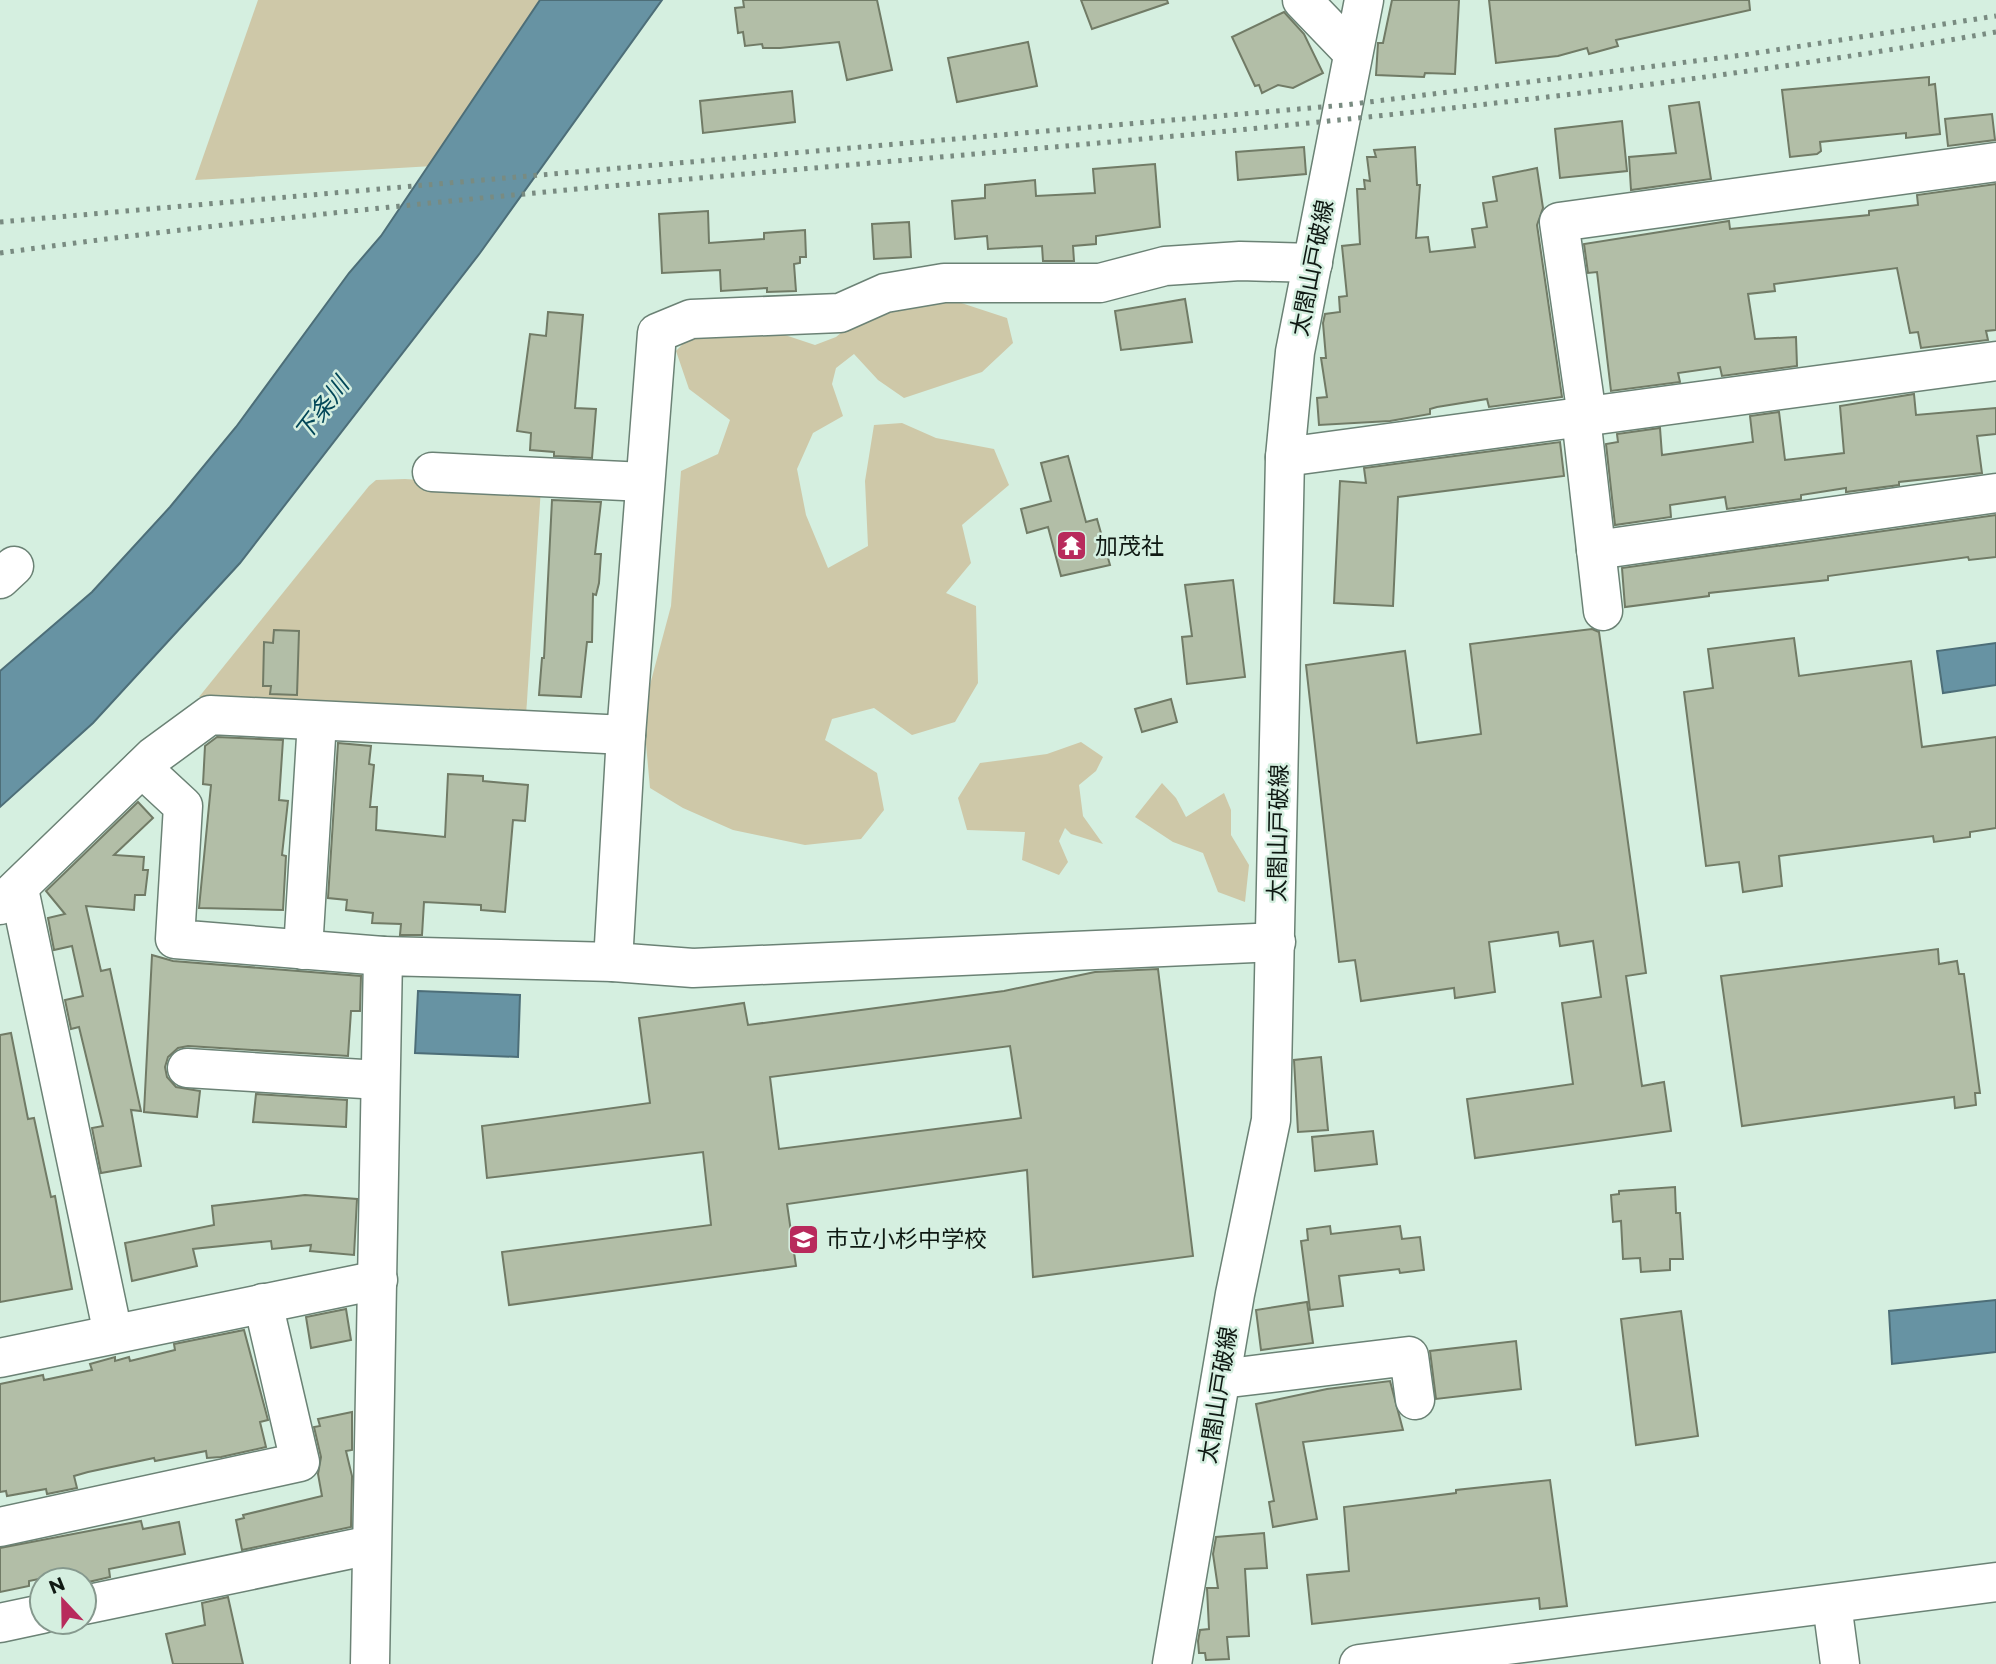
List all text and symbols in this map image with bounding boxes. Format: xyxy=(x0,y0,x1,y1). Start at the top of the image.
street label: 太閤山戸破線 xyxy=(1285,198,1339,338)
water label: 下条川 xyxy=(288,369,357,446)
temple icon: 加茂社 xyxy=(1055,529,1089,563)
place label: 加茂社 xyxy=(1095,532,1164,560)
street label: 太閤山戸破線 xyxy=(1263,764,1293,902)
school or university icon: 市立小杉中学校 xyxy=(786,1222,820,1256)
place label: 市立小杉中学校 xyxy=(826,1225,987,1253)
street label: 太閤山戸破線 xyxy=(1193,1325,1243,1465)
north arrow xyxy=(28,1566,98,1636)
text: N xyxy=(45,1572,68,1599)

